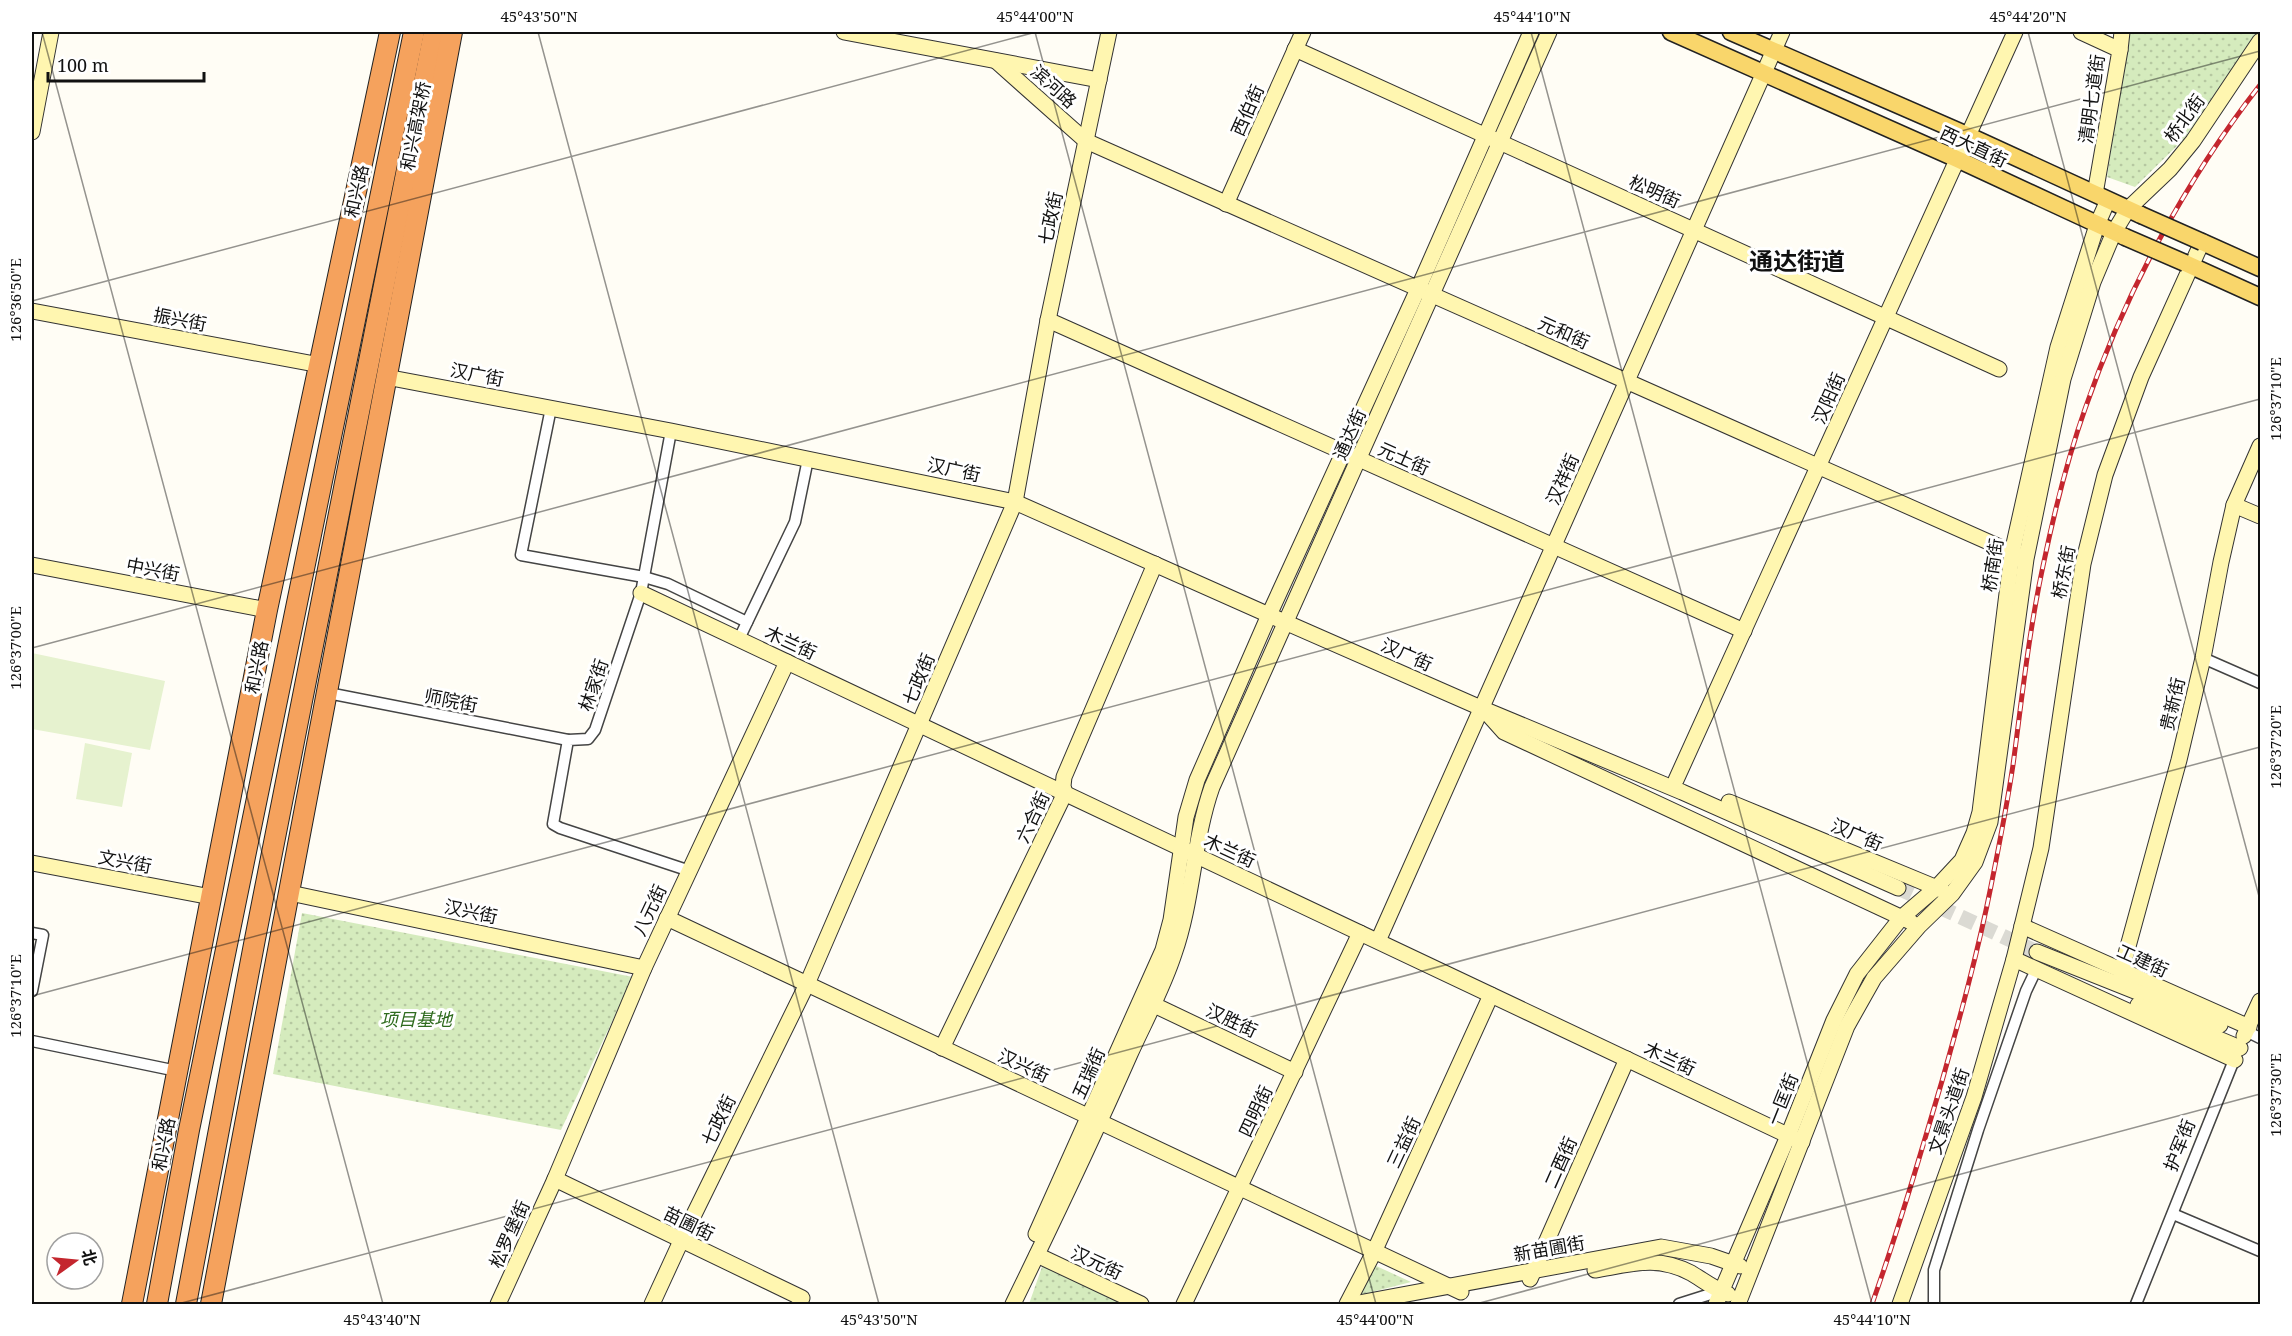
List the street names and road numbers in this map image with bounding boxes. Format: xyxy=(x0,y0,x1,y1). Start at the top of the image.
street label: 清明七道街 xyxy=(2073,53,2109,145)
street label: 滨河路 xyxy=(1026,59,1082,113)
street label: 和兴高架桥 xyxy=(395,80,435,172)
street label: 西伯街 xyxy=(1225,80,1269,140)
street label: 桥北街 xyxy=(2158,89,2210,147)
street label: 西大直街 xyxy=(1936,120,2012,172)
street label: 和兴路 xyxy=(339,162,373,220)
street label: 松明街 xyxy=(1625,169,1685,213)
street label: 七政街 xyxy=(1033,189,1067,247)
street label: 振兴街 xyxy=(151,302,209,336)
street label: 元和街 xyxy=(1534,310,1594,354)
street label: 汉广街 xyxy=(448,357,506,391)
street label: 汉阳街 xyxy=(1806,368,1850,428)
street label: 通达街 xyxy=(1327,404,1371,464)
street label: 元士街 xyxy=(1374,436,1434,480)
street label: 汉祥街 xyxy=(1540,449,1584,509)
street label: 汉广街 xyxy=(925,452,983,486)
street label: 桥南街 xyxy=(1976,536,2008,594)
street label: 桥东街 xyxy=(2046,543,2080,601)
street label: 中兴街 xyxy=(124,552,182,586)
street label: 木兰街 xyxy=(761,620,821,664)
street label: 汉广街 xyxy=(1377,632,1437,676)
street label: 和兴路 xyxy=(239,638,273,696)
street label: 七政街 xyxy=(896,649,940,709)
street label: 林家街 xyxy=(573,656,613,714)
street label: 贵新街 xyxy=(2154,675,2190,733)
street label: 师院街 xyxy=(422,683,480,717)
street label: 六合街 xyxy=(1010,787,1054,847)
street label: 汉广街 xyxy=(1827,812,1887,856)
street label: 木兰街 xyxy=(1200,828,1260,872)
street label: 文兴街 xyxy=(96,844,154,878)
street label: 八元街 xyxy=(627,880,671,940)
street label: 汉兴街 xyxy=(442,894,500,928)
street label: 工建街 xyxy=(2113,938,2173,982)
street label: 汉胜街 xyxy=(1202,998,1262,1042)
street label: 木兰街 xyxy=(1640,1036,1700,1080)
street label: 汉兴街 xyxy=(994,1043,1054,1087)
street label: 五瑞街 xyxy=(1066,1043,1110,1103)
street label: 文景头道街 xyxy=(1922,1065,1974,1157)
street label: 一匡街 xyxy=(1761,1069,1803,1129)
street label: 四明街 xyxy=(1233,1081,1277,1141)
street label: 七政街 xyxy=(695,1090,741,1150)
street label: 三益街 xyxy=(1381,1112,1425,1172)
street label: 和兴路 xyxy=(146,1115,180,1173)
street label: 护军街 xyxy=(2158,1115,2200,1175)
street label: 二酉街 xyxy=(1538,1132,1582,1192)
street label: 松罗堡街 xyxy=(483,1196,535,1272)
street label: 苗圃街 xyxy=(659,1200,719,1246)
street label: 新苗圃街 xyxy=(1511,1230,1587,1266)
street label: 汉元街 xyxy=(1067,1240,1127,1284)

